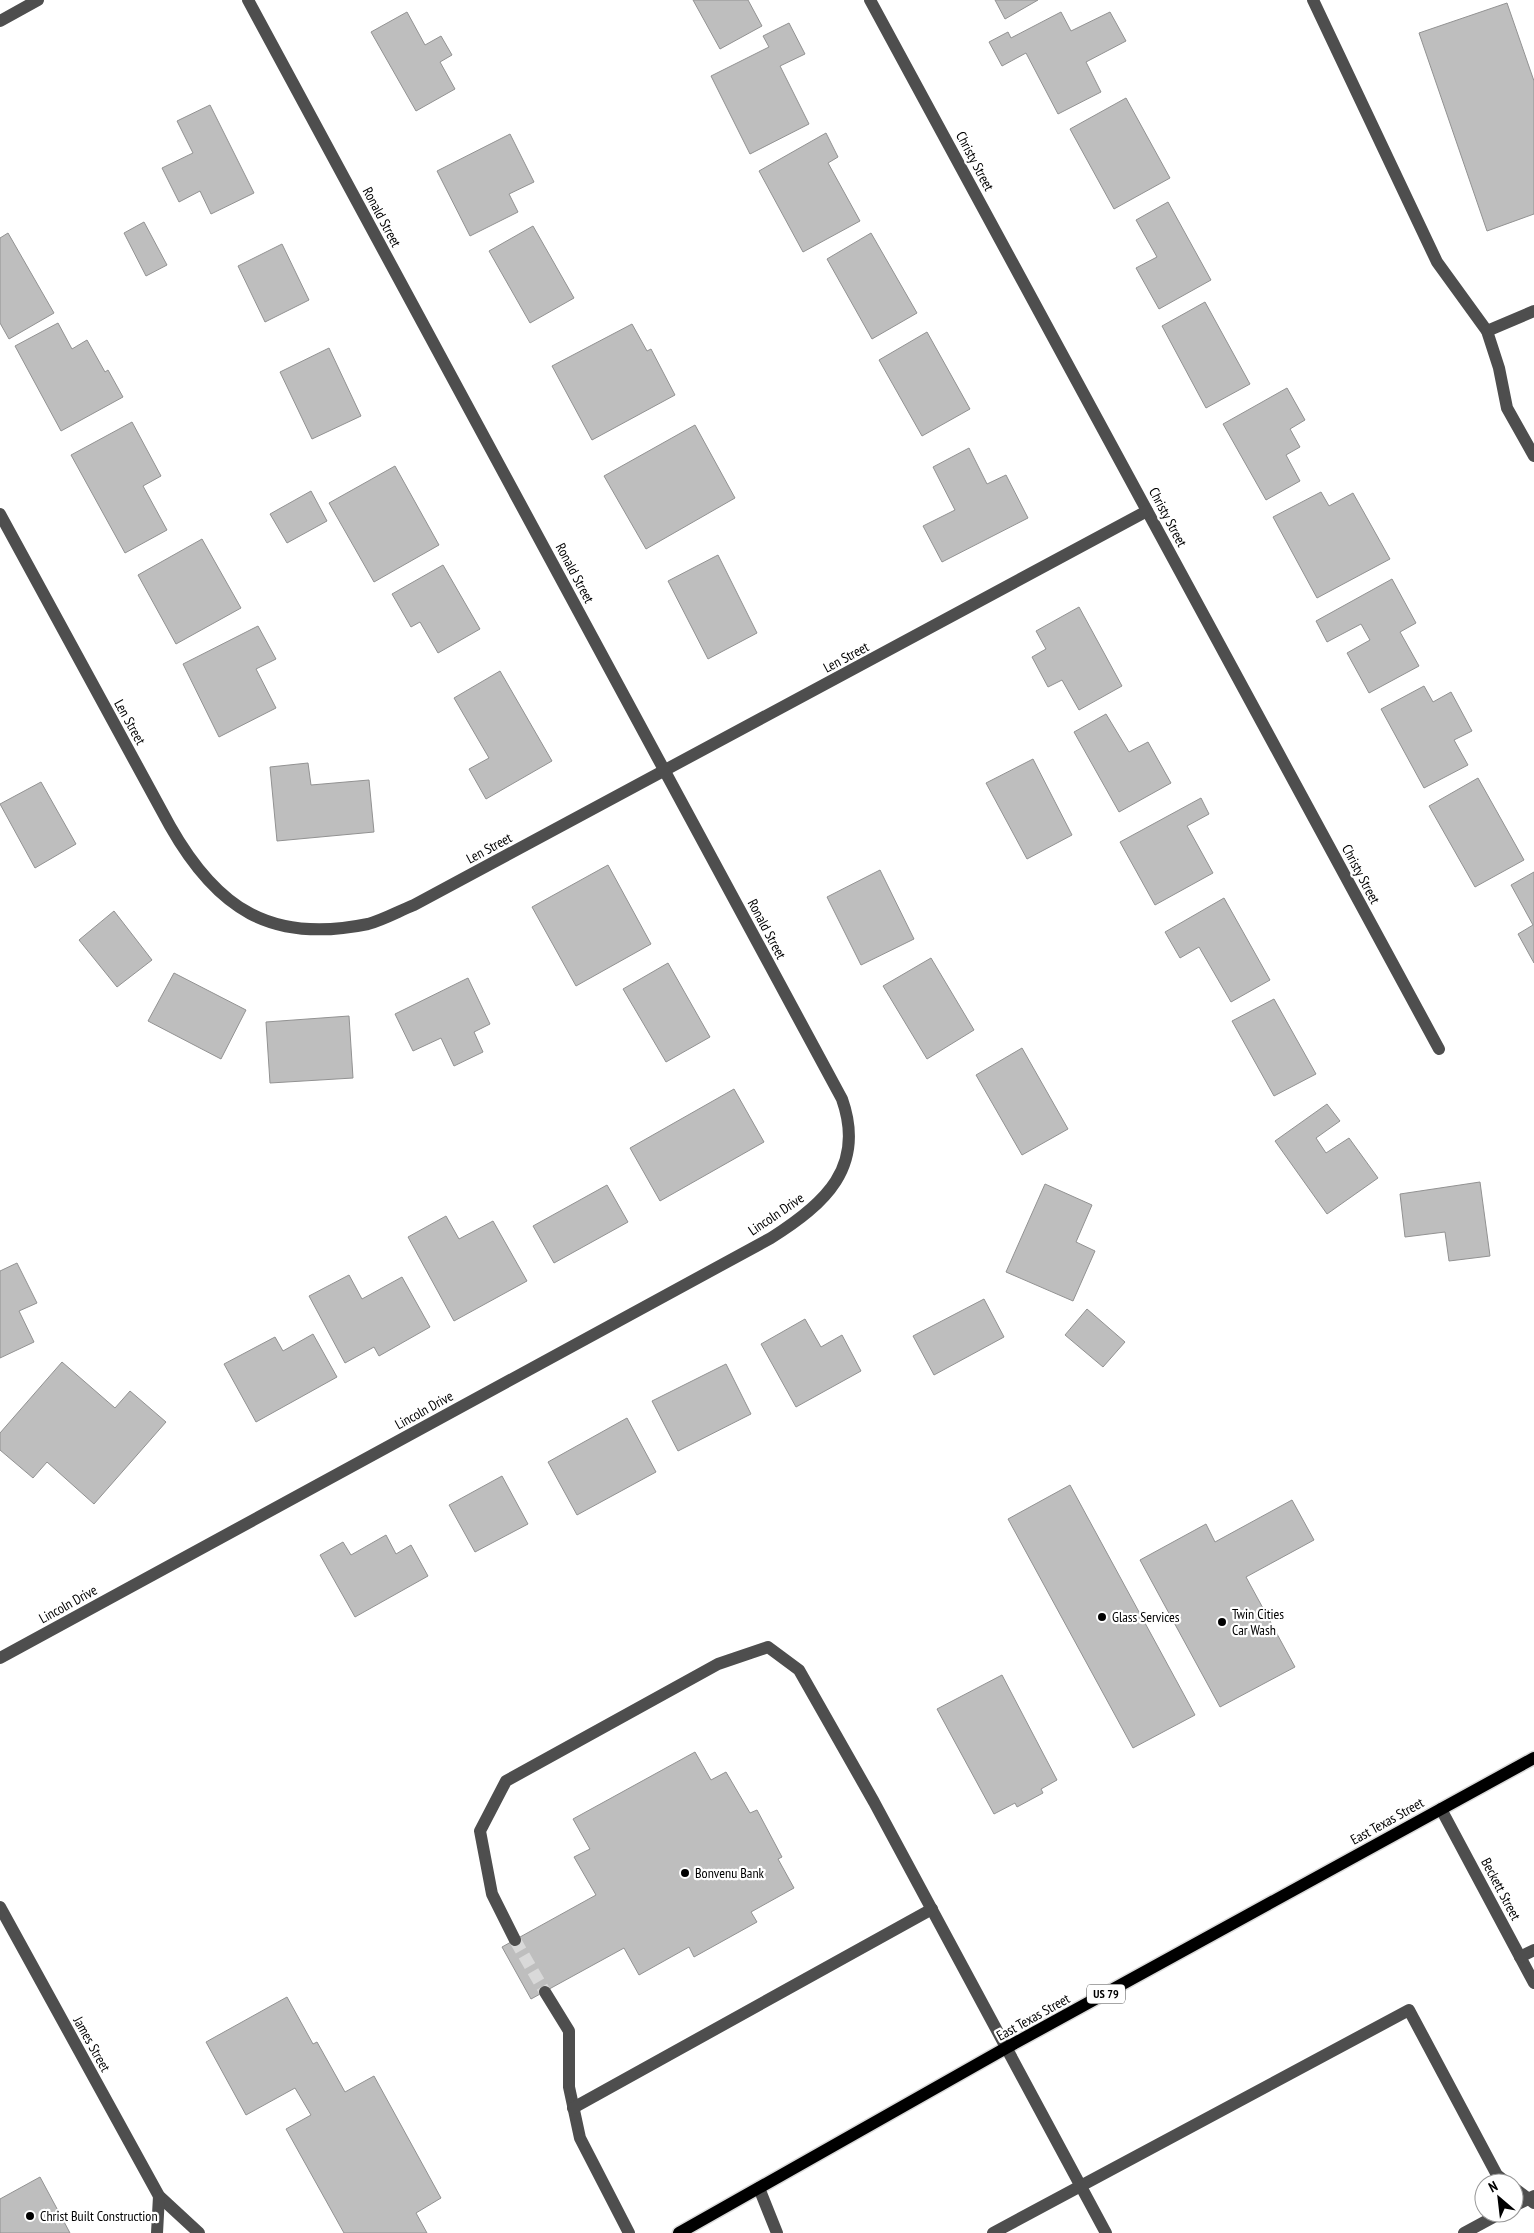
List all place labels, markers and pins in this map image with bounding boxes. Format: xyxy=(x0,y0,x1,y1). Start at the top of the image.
place label: Twin Cities Car Wash xyxy=(1232,1605,1284,1639)
place label: Glass Services xyxy=(1112,1608,1180,1626)
marker: Glass Services xyxy=(1096,1611,1108,1623)
marker: Twin Cities Car Wash xyxy=(1216,1616,1228,1628)
place label: Bonvenu Bank xyxy=(695,1864,765,1882)
marker: Bonvenu Bank xyxy=(679,1867,691,1879)
place label: Christ Built Construction xyxy=(40,2207,158,2225)
marker: Christ Built Construction xyxy=(24,2210,36,2222)

